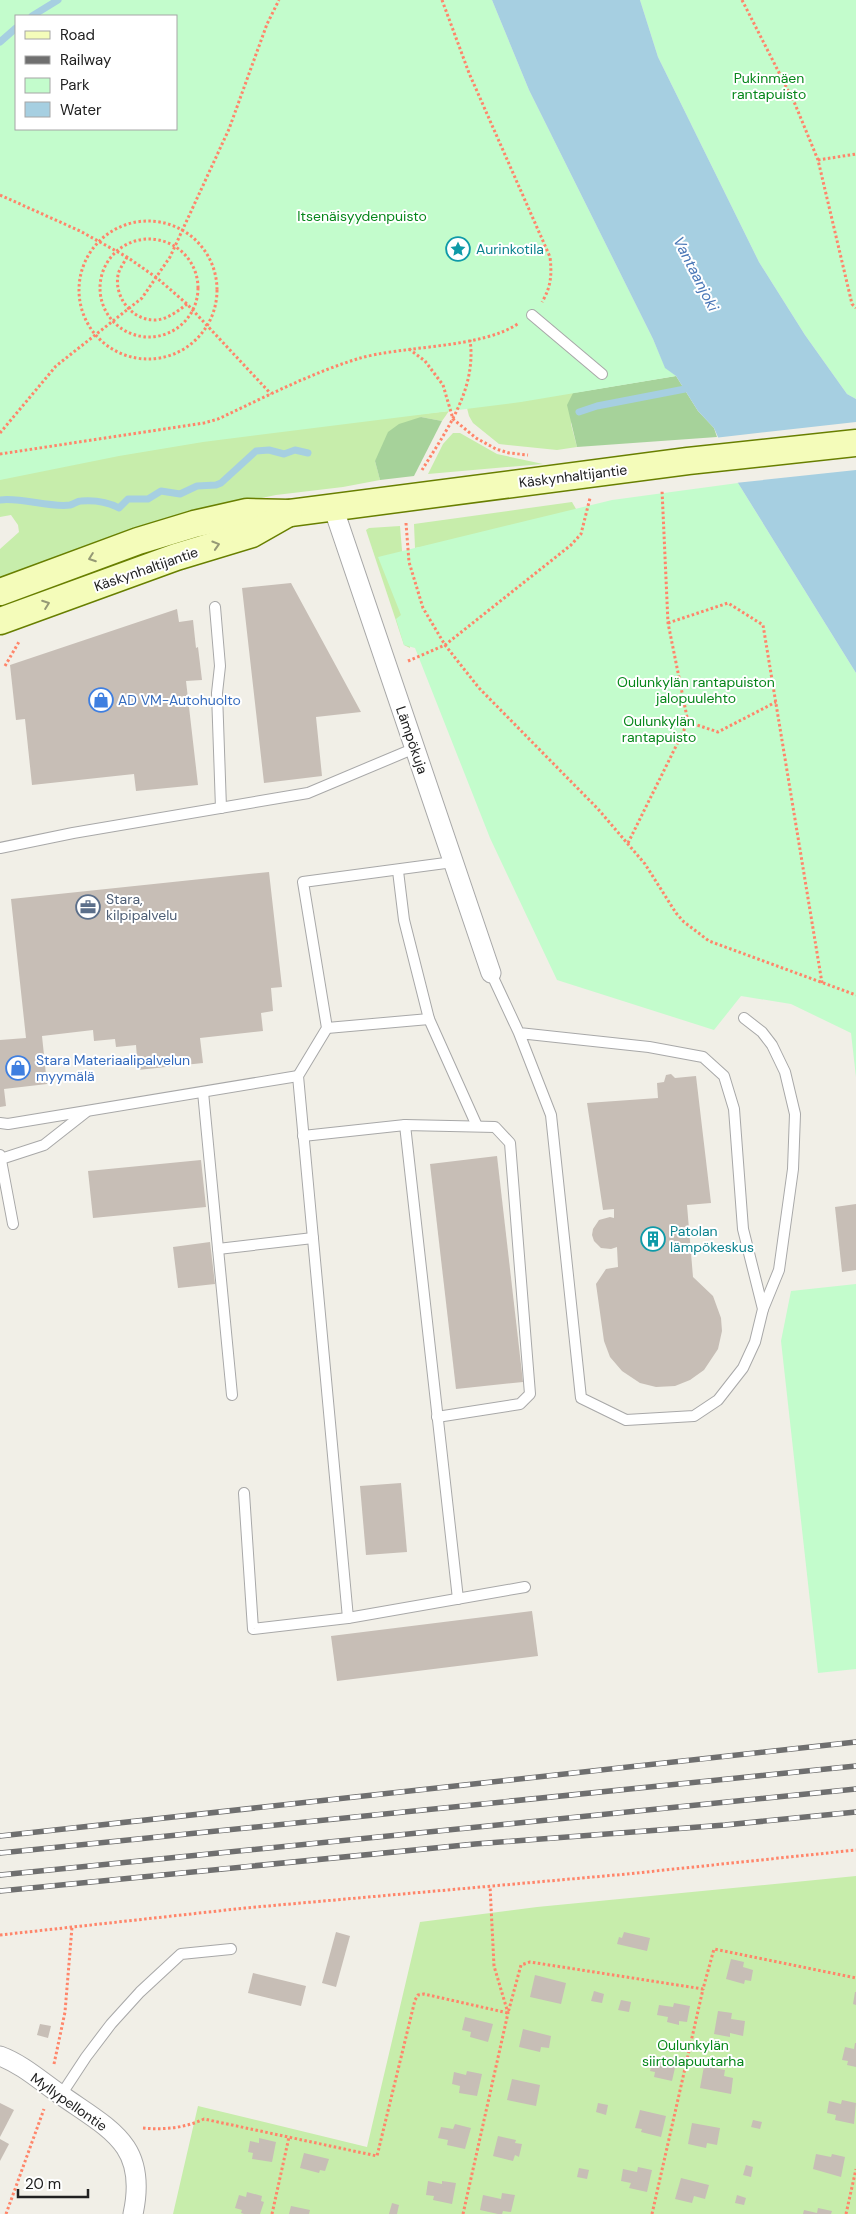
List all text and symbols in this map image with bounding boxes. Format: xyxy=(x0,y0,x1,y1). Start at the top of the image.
legend xyxy=(15,15,178,130)
text: Road xyxy=(60,25,95,45)
text: Railway xyxy=(60,50,112,70)
park label: Pukinmäen rantapuisto xyxy=(732,69,806,103)
text: Park xyxy=(60,75,90,95)
text: Water xyxy=(60,100,102,120)
park label: Itsenäisyydenpuisto xyxy=(297,207,427,225)
water label: Vantaanjoki xyxy=(669,233,724,315)
place icon: Aurinkotila xyxy=(445,236,471,262)
place label: Aurinkotila xyxy=(476,240,544,258)
street label: Käskynhaltijantie xyxy=(518,460,628,492)
one-way arrow xyxy=(211,541,220,551)
street label: Käskynhaltijantie xyxy=(92,543,200,595)
one-way arrow xyxy=(89,552,97,562)
one-way arrow xyxy=(41,600,50,610)
park label: Oulunkylän rantapuiston jalopuulehto xyxy=(617,673,775,707)
shop icon: AD VM-Autohuolto xyxy=(88,687,114,713)
place label: AD VM-Autohuolto xyxy=(118,691,241,709)
street label: Lämpökuja xyxy=(392,704,432,776)
park label: Oulunkylän rantapuisto xyxy=(622,712,696,746)
place label: Stara, kilpipalvelu xyxy=(106,890,177,924)
office icon: Stara, kilpipalvelu xyxy=(75,894,101,920)
place label: Stara Materiaalipalvelun myymälä xyxy=(36,1051,190,1085)
shop icon: Stara Materiaalipalvelun myymälä xyxy=(5,1055,31,1081)
place label: Patolan lämpökeskus xyxy=(670,1222,754,1256)
building icon: Patolan lämpökeskus xyxy=(640,1226,666,1252)
park label: Oulunkylän siirtolapuutarha xyxy=(642,2036,744,2070)
street label: Myllypellontie xyxy=(27,2069,111,2135)
scale bar xyxy=(18,2166,88,2198)
text: 20 m xyxy=(25,2174,61,2194)

